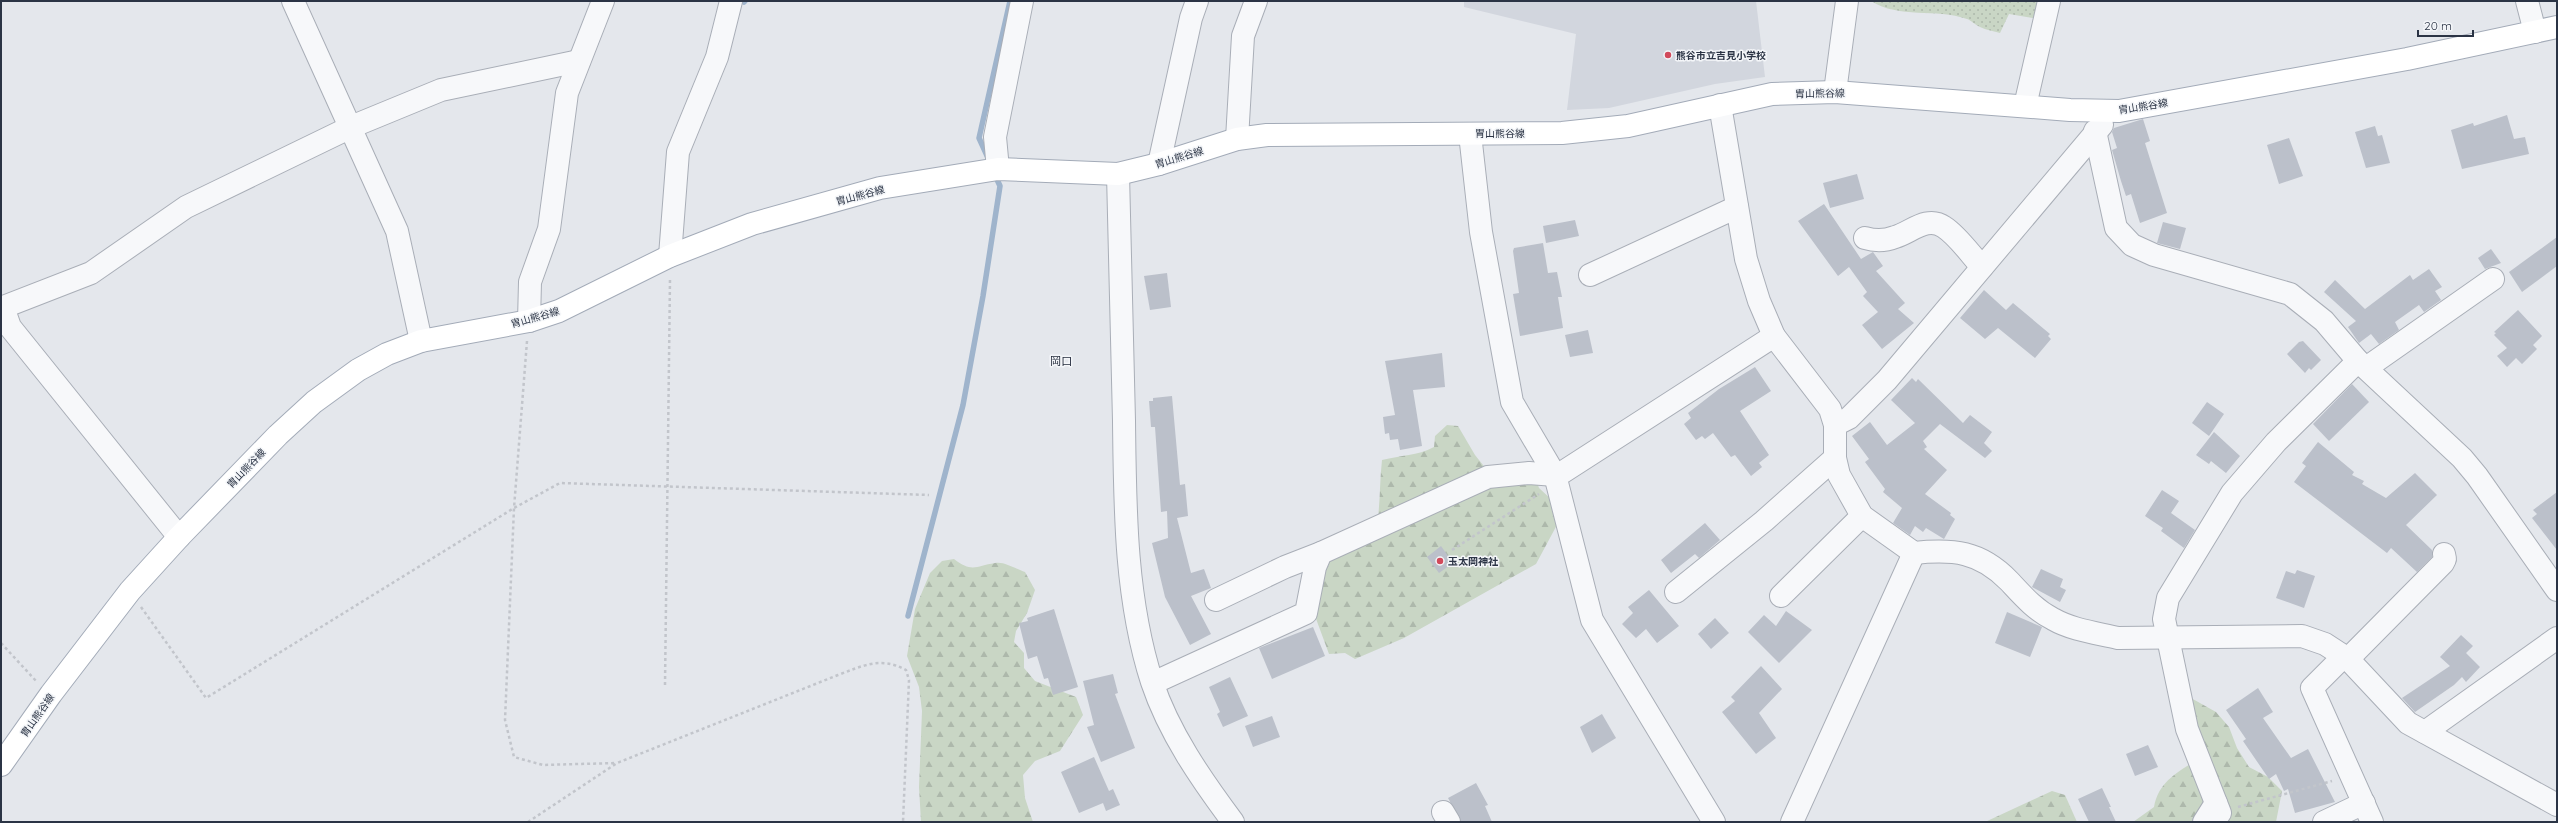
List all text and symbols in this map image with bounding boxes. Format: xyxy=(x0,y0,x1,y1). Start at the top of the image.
scale bar xyxy=(2418,12,2473,38)
text: 20 m xyxy=(2424,18,2452,33)
place label: 熊谷市立吉見小学校 xyxy=(1676,49,1766,62)
marker: 熊谷市立吉見小学校 xyxy=(1663,50,1673,60)
street label: 胄山熊谷線 xyxy=(1795,87,1845,100)
street label: 胄山熊谷線 xyxy=(2117,96,2169,117)
street label: 胄山熊谷線 xyxy=(1475,127,1525,140)
street label: 胄山熊谷線 xyxy=(1153,144,1205,171)
street label: 胄山熊谷線 xyxy=(834,183,886,208)
street label: 胄山熊谷線 xyxy=(509,304,561,331)
district label: 岡口 xyxy=(1050,354,1072,368)
street label: 胄山熊谷線 xyxy=(224,446,268,491)
place label: 玉太岡神社 xyxy=(1448,555,1499,568)
marker: 玉太岡神社 xyxy=(1435,556,1445,566)
street label: 胄山熊谷線 xyxy=(18,691,57,739)

